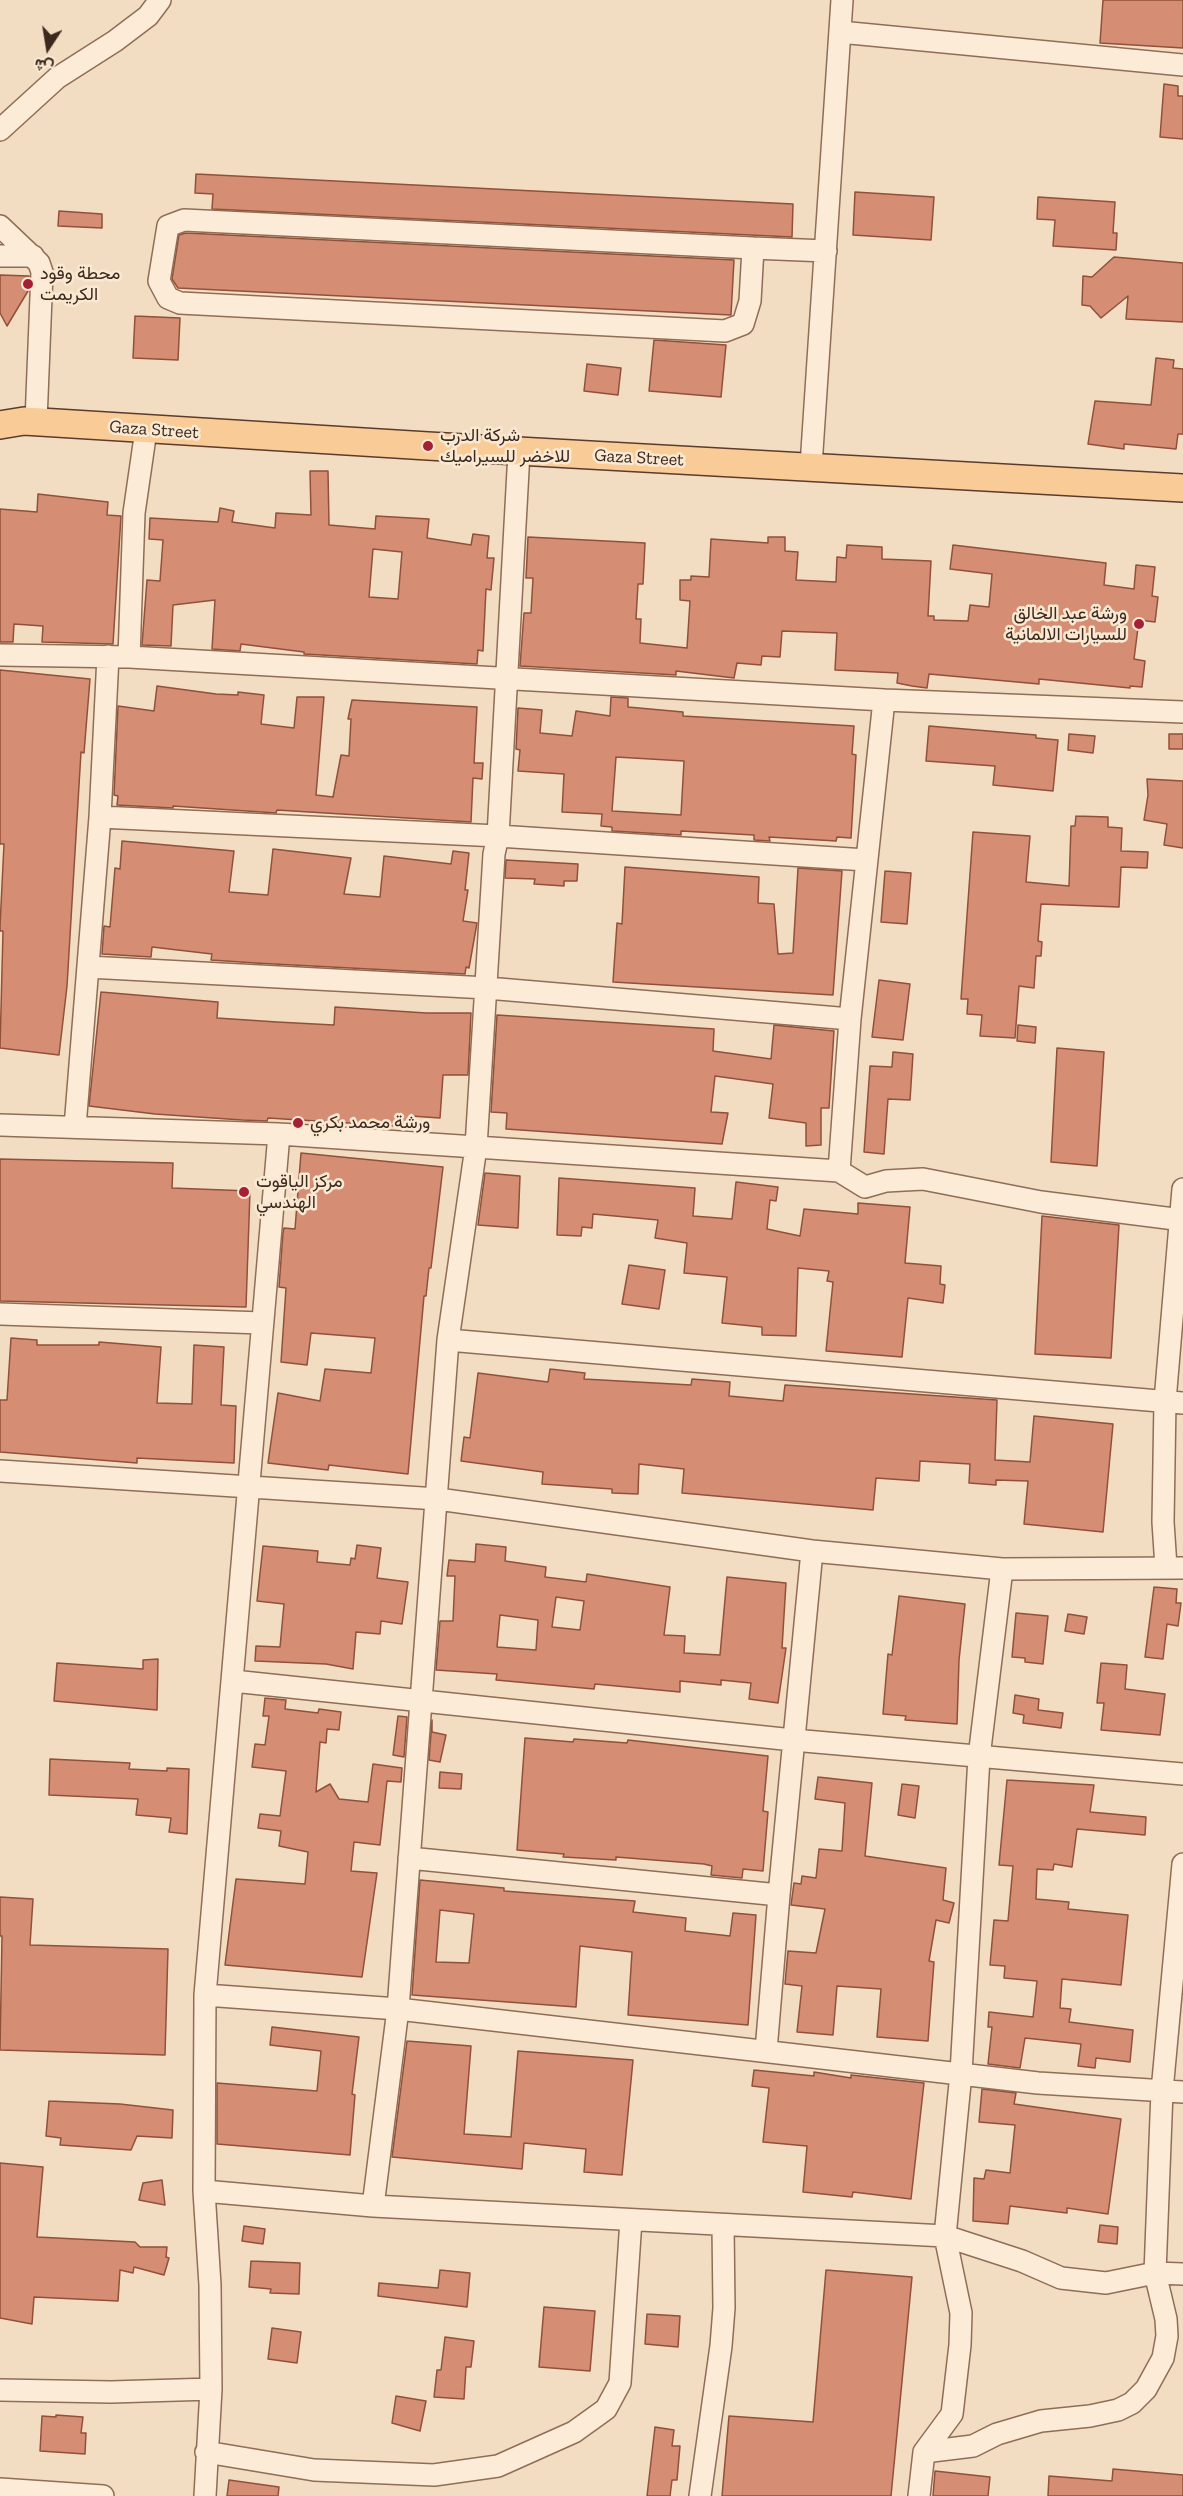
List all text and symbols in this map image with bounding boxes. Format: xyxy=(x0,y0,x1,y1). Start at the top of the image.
north arrow xyxy=(18,18,78,78)
text: ش xyxy=(33,55,56,77)
place label: محطة وقود الكريمت xyxy=(40,263,120,306)
marker: محطة وقود الكريمت xyxy=(21,277,35,291)
street label: Gaza Street xyxy=(109,416,199,444)
place label: شركة الدرب للاخضر للسيراميك xyxy=(440,425,570,468)
marker: شركة الدرب للاخضر للسيراميك xyxy=(421,439,435,453)
street label: Gaza Street xyxy=(594,445,684,471)
place label: ورشة عبد الخالق للسيارات الالمانية xyxy=(1005,603,1127,646)
marker: ورشة عبد الخالق للسيارات الالمانية xyxy=(1132,617,1146,631)
place label: ورشة محمد بكري xyxy=(310,1112,430,1134)
marker: ورشة محمد بكري xyxy=(291,1116,305,1130)
place label: مركز الياقوت الهندسي xyxy=(256,1171,342,1214)
marker: مركز الياقوت الهندسي xyxy=(237,1185,251,1199)

